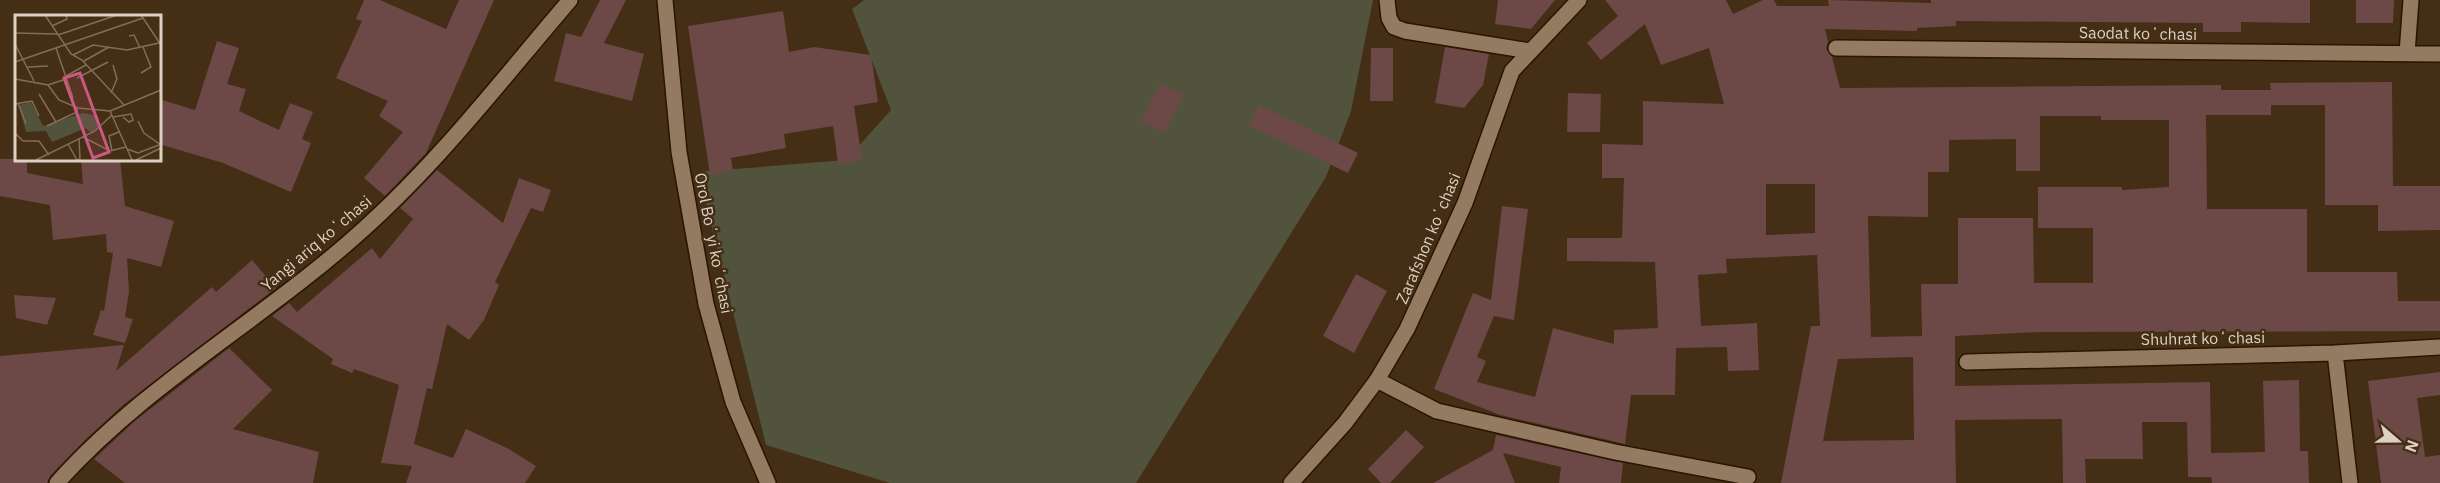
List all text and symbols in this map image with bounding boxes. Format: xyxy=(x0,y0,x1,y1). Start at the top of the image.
inset map xyxy=(15,15,160,160)
street label: Saodat koʻchasi xyxy=(2079,22,2197,44)
street label: Zarafshon koʻchasi xyxy=(1391,170,1465,306)
street label: Orol Boʻyi koʻchasi xyxy=(691,171,737,315)
street label: Yangi ariq koʻchasi xyxy=(257,191,375,295)
street label: Shuhrat koʻchasi xyxy=(2141,327,2265,349)
north arrow xyxy=(2368,411,2428,471)
text: N xyxy=(2401,437,2423,455)

